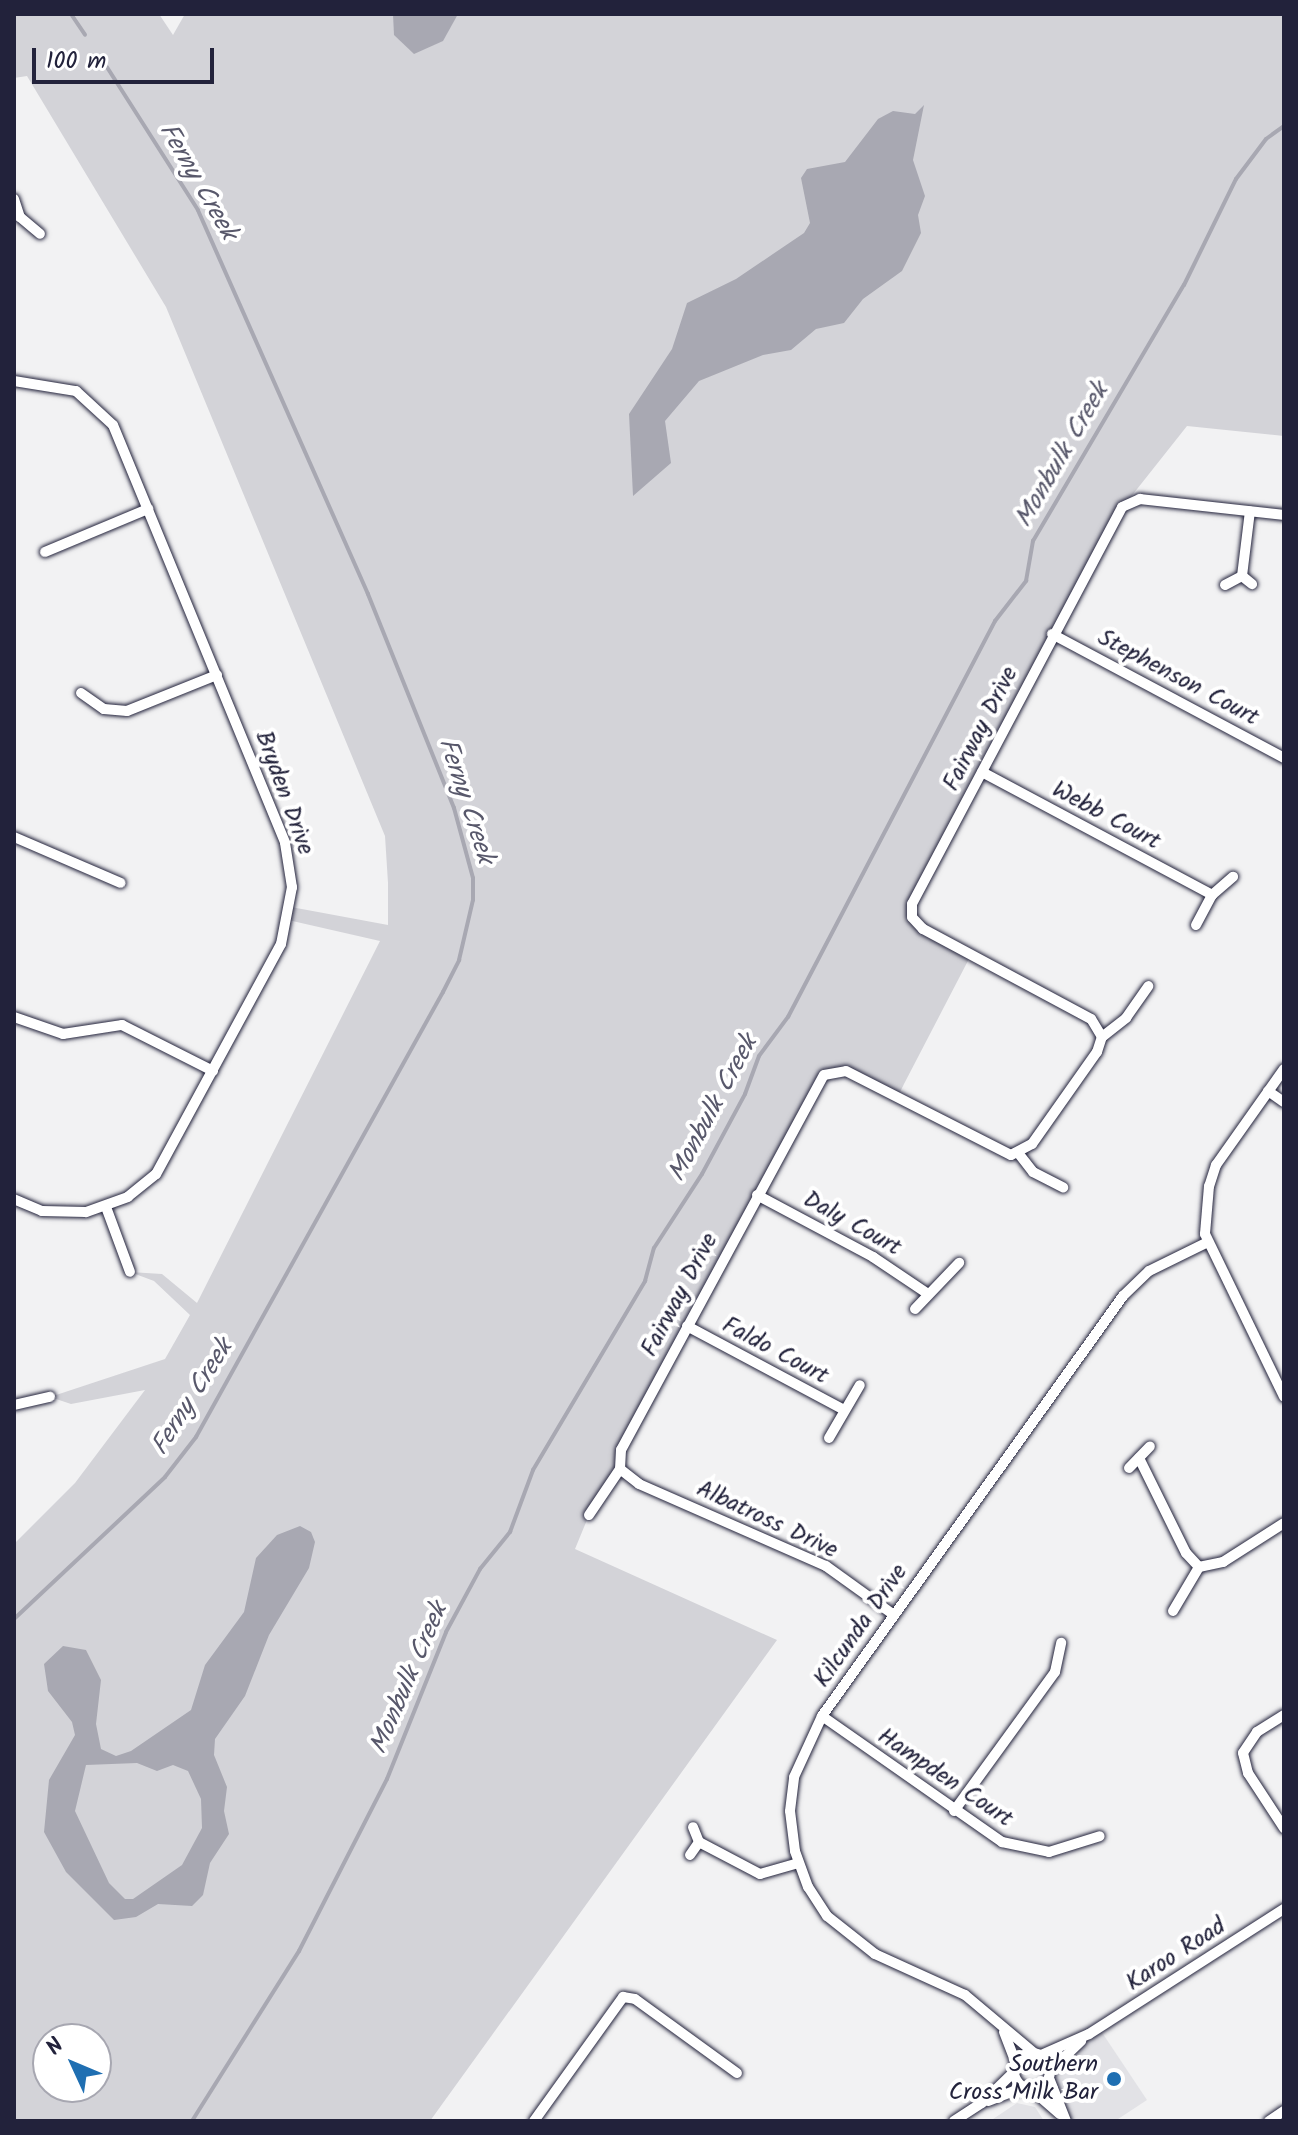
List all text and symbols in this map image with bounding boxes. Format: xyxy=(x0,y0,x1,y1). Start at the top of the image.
scale bar xyxy=(36,32,218,82)
text: 100 m xyxy=(46,42,106,81)
water label: Ferny Creek xyxy=(151,118,243,246)
water label: Monbulk Creek xyxy=(1009,378,1117,534)
street label: Stephenson Court xyxy=(1093,623,1263,733)
street label: Fairway Drive xyxy=(937,662,1025,796)
street label: Bryden Drive xyxy=(248,727,320,859)
water label: Ferny Creek xyxy=(430,734,500,868)
street label: Webb Court xyxy=(1047,775,1165,857)
water label: Monbulk Creek xyxy=(662,1031,766,1187)
street label: Daly Court xyxy=(798,1185,906,1263)
street label: Fairway Drive xyxy=(635,1228,725,1362)
street label: Faldo Court xyxy=(717,1311,833,1391)
water label: Ferny Creek xyxy=(145,1335,241,1461)
street label: Albatross Drive xyxy=(692,1475,842,1565)
street label: Kilcunda Drive xyxy=(808,1559,914,1693)
water label: Monbulk Creek xyxy=(364,1599,456,1759)
street label: Hampden Court xyxy=(872,1722,1018,1834)
street label: Karoo Road xyxy=(1121,1912,1231,1998)
north arrow xyxy=(32,2023,112,2103)
text: N xyxy=(38,2030,73,2065)
place label: Southern Cross Milk Bar xyxy=(949,2051,1098,2107)
marker: Southern Cross Milk Bar xyxy=(1105,2070,1123,2088)

